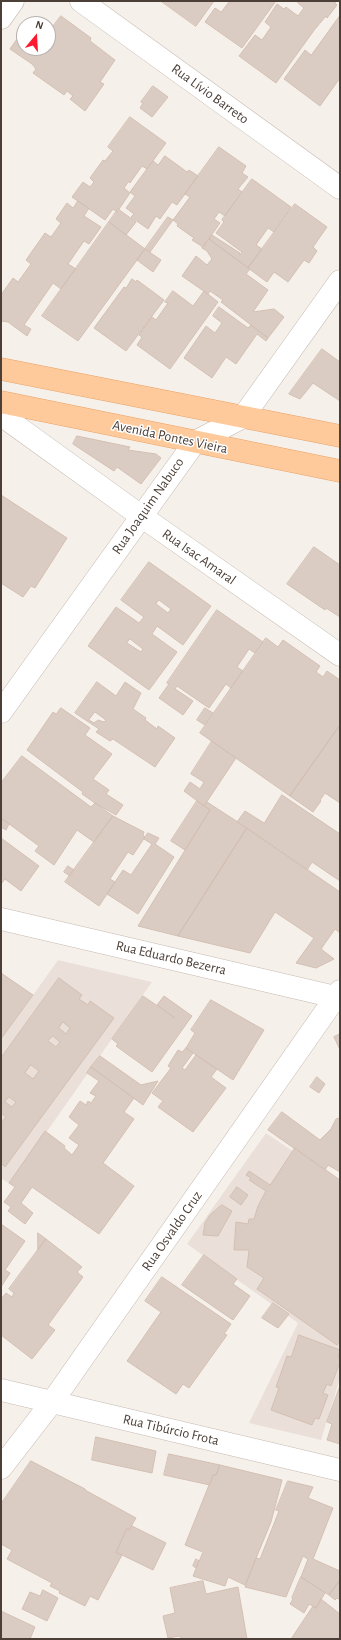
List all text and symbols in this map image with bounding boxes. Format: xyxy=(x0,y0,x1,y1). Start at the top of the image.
north arrow xyxy=(16,16,56,56)
text: N xyxy=(34,19,45,31)
street label: Rua Lívio Barreto xyxy=(168,60,252,128)
street label: Avenida Pontes Vieira xyxy=(111,417,229,457)
street label: Rua Joaquim Nabuco xyxy=(108,454,188,558)
street label: Rua Isac Amaral xyxy=(159,525,239,589)
street label: Rua Eduardo Bezerra xyxy=(114,937,228,979)
street label: Rua Osvaldo Cruz xyxy=(138,1188,206,1274)
street label: Rua Tibúrcio Frota xyxy=(121,1411,221,1449)

